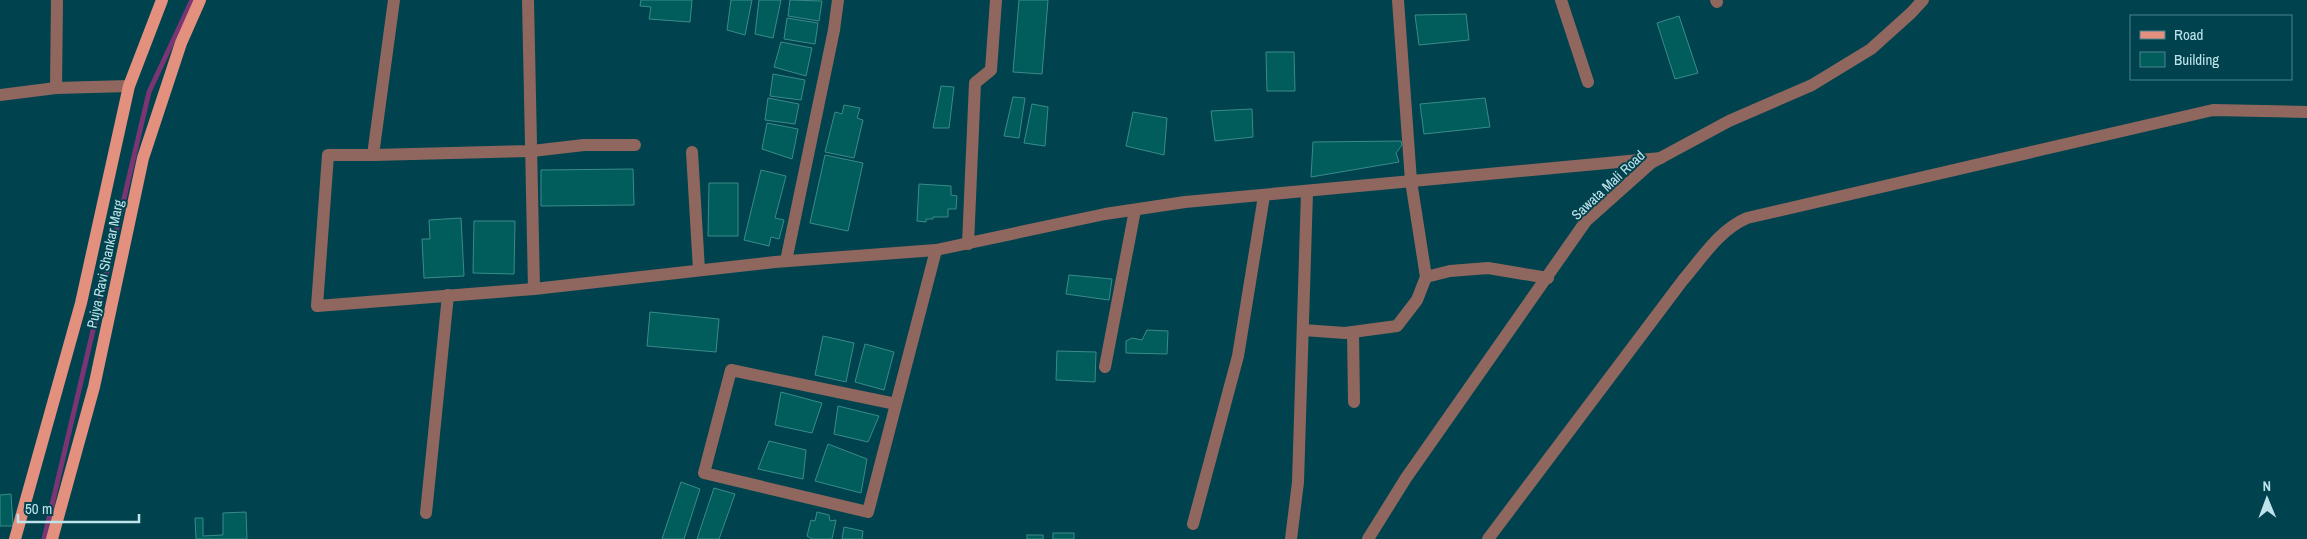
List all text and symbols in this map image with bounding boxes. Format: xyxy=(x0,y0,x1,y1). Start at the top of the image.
legend xyxy=(2130,15,2292,80)
text: Road xyxy=(2174,24,2203,45)
text: Building xyxy=(2174,49,2219,70)
street label: Sawata Mali Road xyxy=(1568,146,1648,224)
street label: Pujya Ravi Shankar Marg xyxy=(83,198,128,330)
north arrow xyxy=(2242,474,2292,524)
text: N xyxy=(2262,477,2271,495)
scale bar xyxy=(18,492,139,524)
text: 50 m xyxy=(25,498,52,519)

